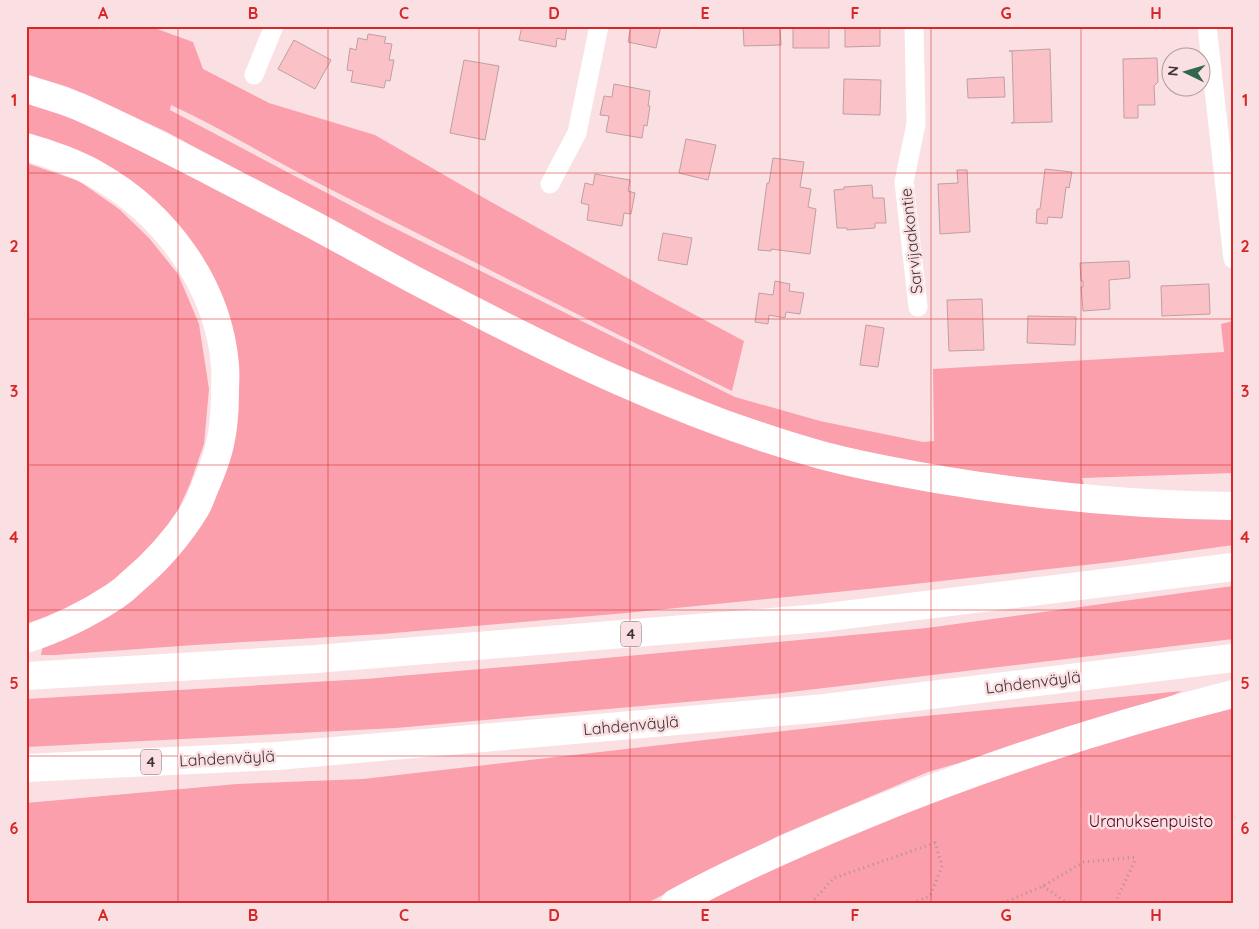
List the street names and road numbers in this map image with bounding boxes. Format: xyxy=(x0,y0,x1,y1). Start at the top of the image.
street label: Sarvijaakontie xyxy=(895,187,927,295)
road number: 4 xyxy=(621,622,641,646)
street label: Lahdenväylä xyxy=(984,666,1082,698)
street label: Lahdenväylä xyxy=(582,711,680,739)
street label: Lahdenväylä xyxy=(179,746,275,770)
road number: 4 xyxy=(141,750,161,774)

